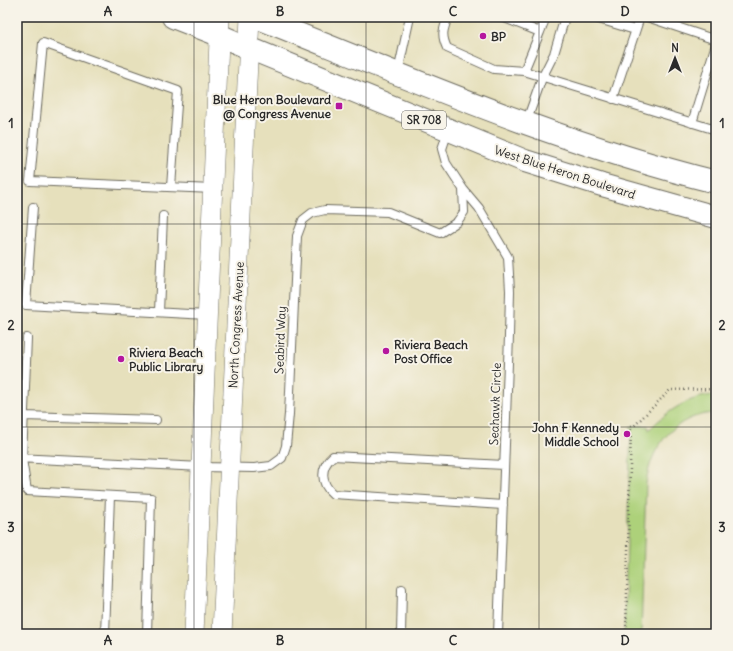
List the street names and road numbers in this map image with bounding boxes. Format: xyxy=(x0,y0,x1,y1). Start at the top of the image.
road number: SR 708 xyxy=(402,111,446,129)
street label: West Blue Heron Boulevard xyxy=(492,142,638,202)
street label: North Congress Avenue xyxy=(225,261,247,389)
street label: Seabird Way xyxy=(271,306,289,374)
street label: Seahawk Circle xyxy=(486,362,504,446)

